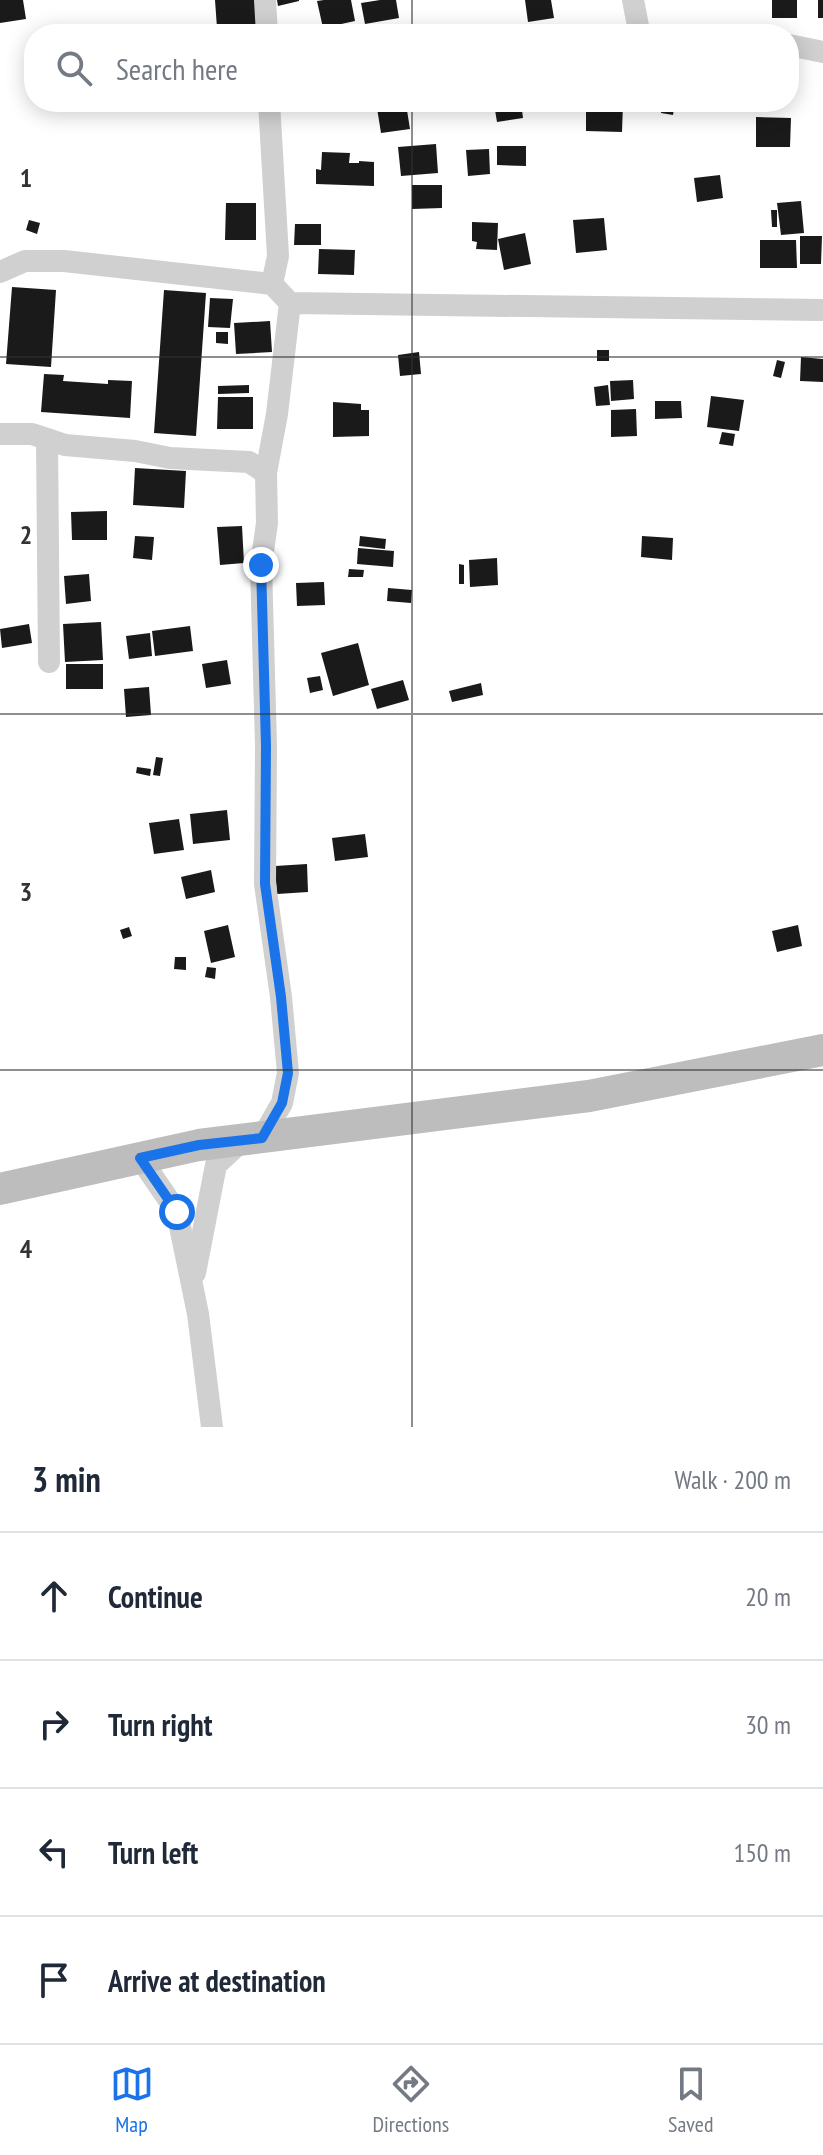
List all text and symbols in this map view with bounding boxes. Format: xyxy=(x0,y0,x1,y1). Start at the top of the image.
search box xyxy=(24,24,799,112)
icon: search xyxy=(52,46,96,90)
text: Search here xyxy=(116,49,238,88)
text: 1 xyxy=(20,161,32,194)
text: 2 xyxy=(20,518,32,551)
route end xyxy=(243,547,279,583)
text: 3 xyxy=(20,875,32,908)
route start xyxy=(159,1194,195,1230)
text: 4 xyxy=(20,1232,33,1265)
text: 3 min xyxy=(32,1457,101,1501)
text: Walk · 200 m xyxy=(674,1463,791,1496)
icon: ahead xyxy=(32,1574,76,1618)
text: Continue xyxy=(108,1577,203,1616)
text: 20 m xyxy=(745,1580,791,1613)
icon: right xyxy=(32,1702,76,1746)
text: Turn right xyxy=(108,1705,212,1744)
text: 30 m xyxy=(745,1708,791,1741)
icon: left xyxy=(32,1830,76,1874)
text: Turn left xyxy=(108,1833,198,1872)
text: 150 m xyxy=(733,1836,791,1869)
icon: arrive xyxy=(32,1958,76,2002)
text: Arrive at destination xyxy=(108,1961,326,2000)
tab: Map xyxy=(110,2062,154,2138)
tab: Directions xyxy=(373,2062,449,2138)
tab: Saved xyxy=(668,2062,713,2138)

